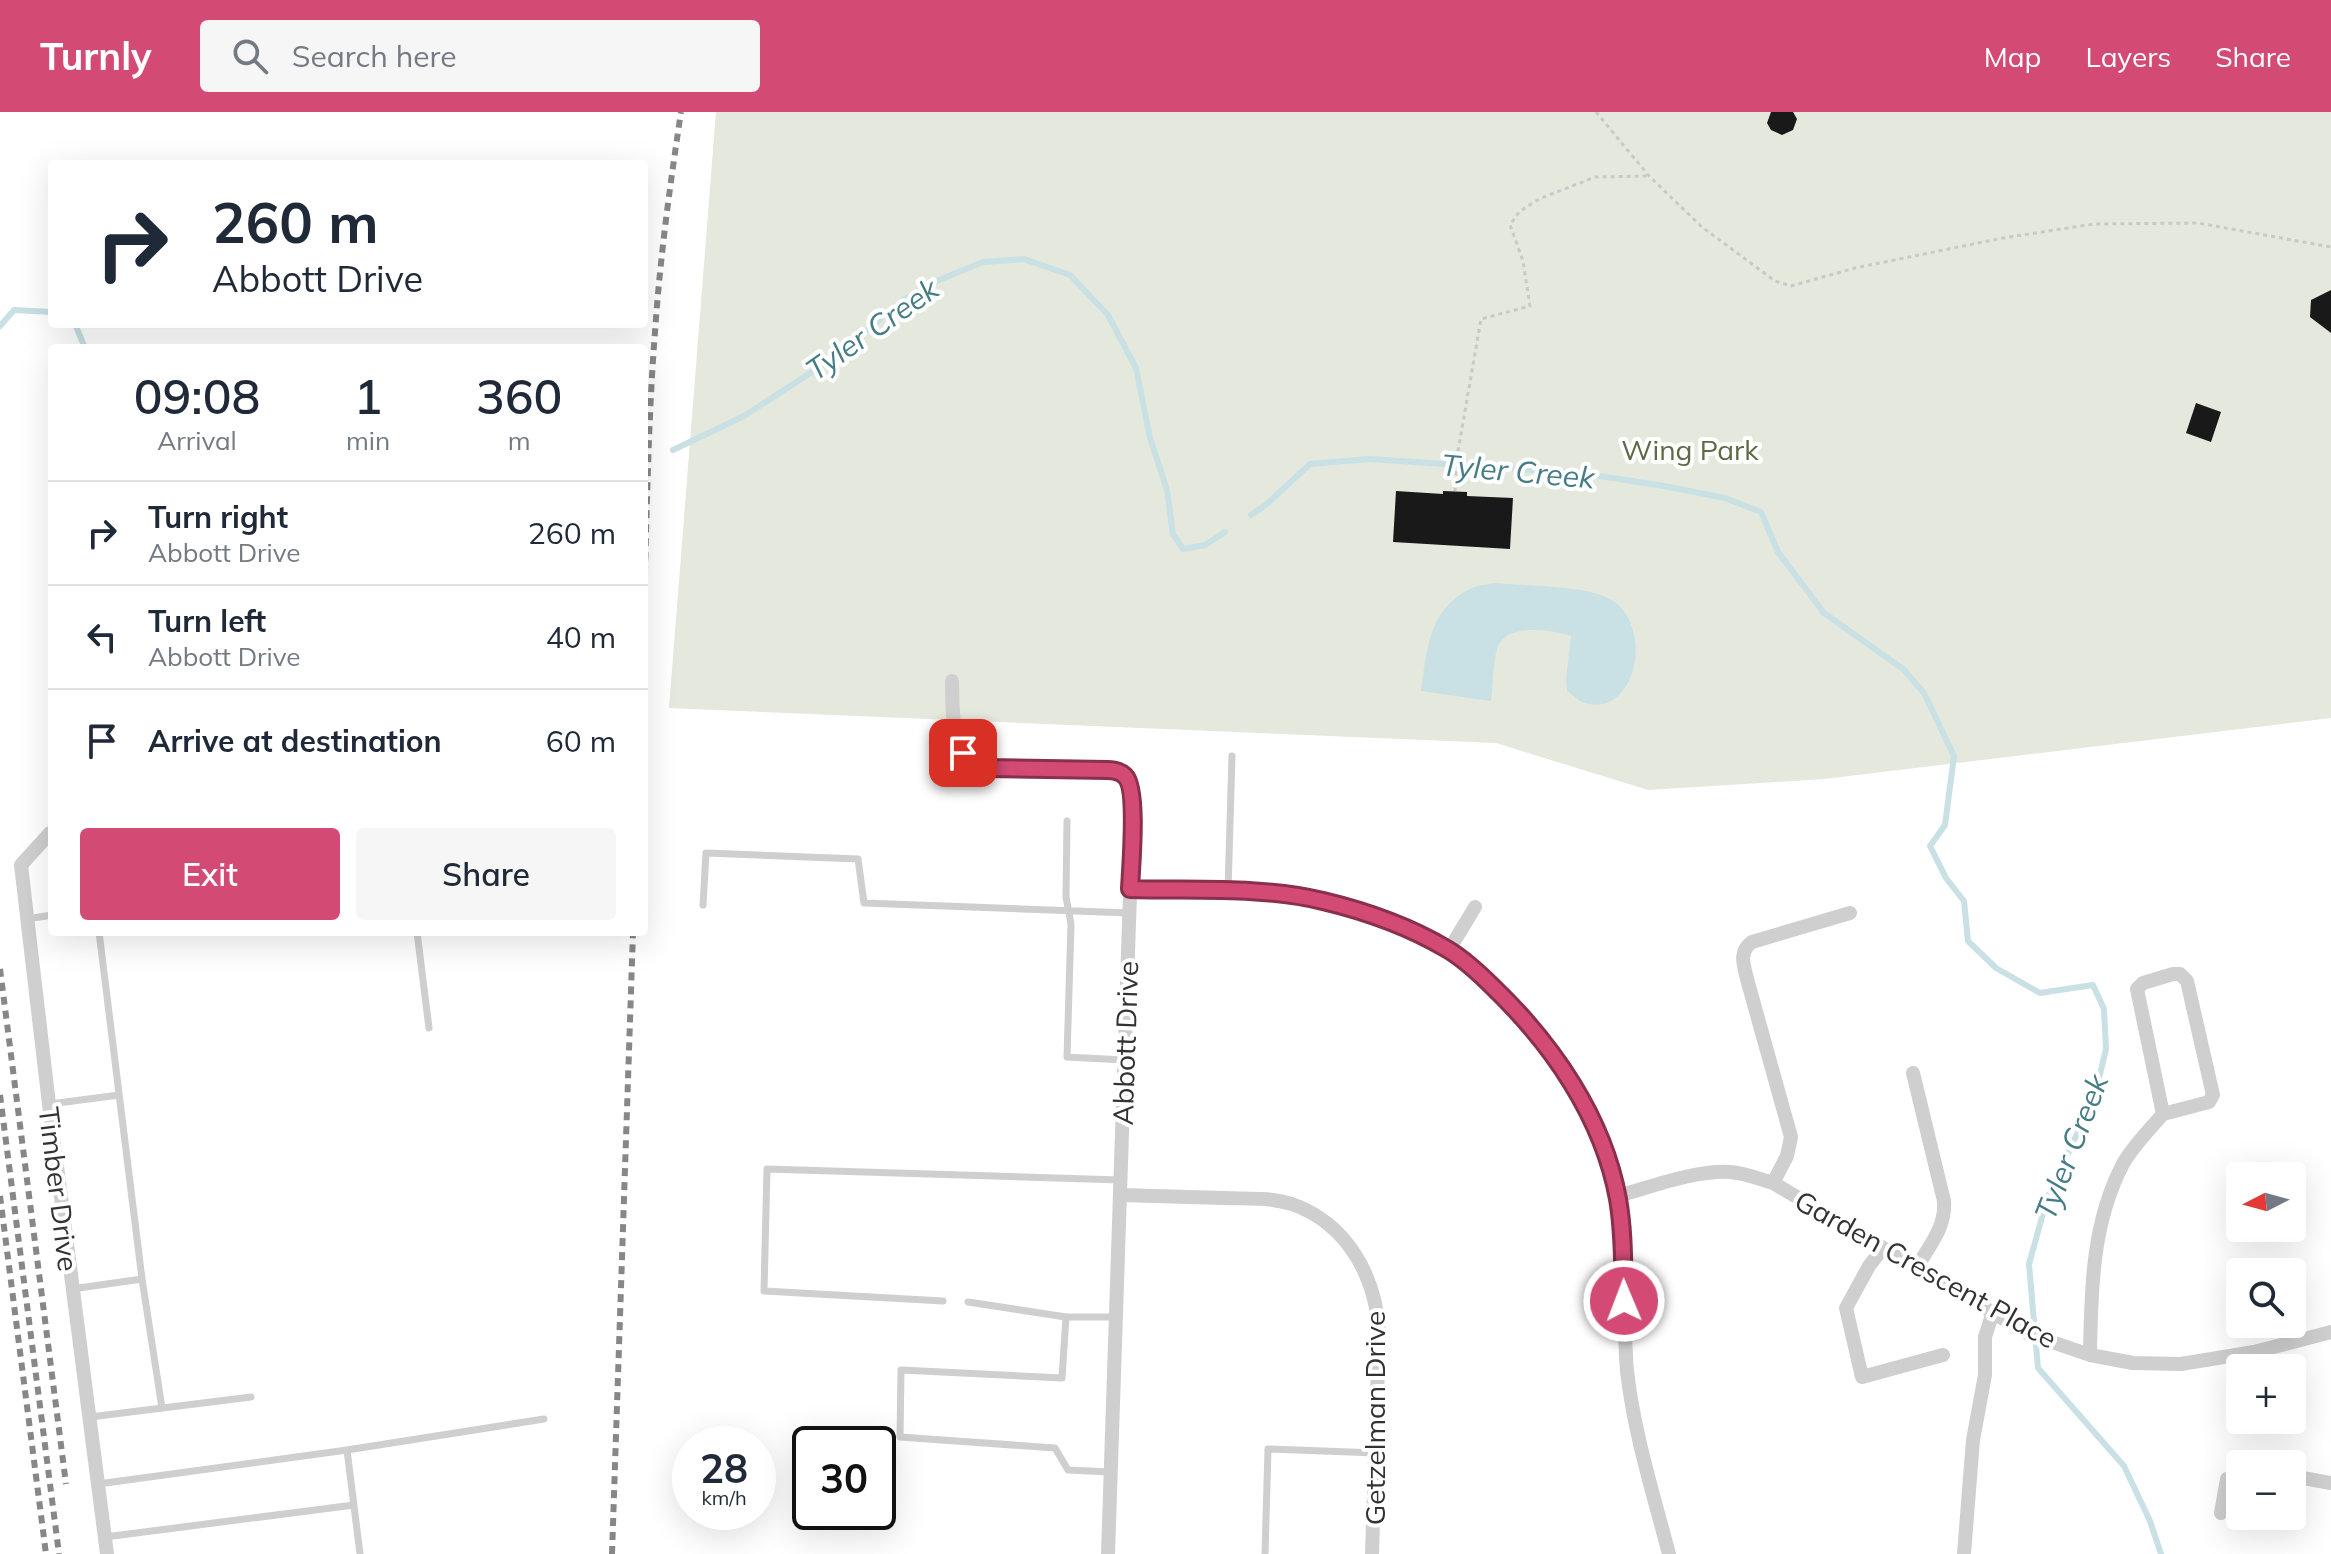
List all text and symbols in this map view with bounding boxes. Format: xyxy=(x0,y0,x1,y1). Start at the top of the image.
search box xyxy=(200,20,760,92)
text: Turnly xyxy=(40,32,152,80)
icon: search xyxy=(228,34,272,78)
text: Search here xyxy=(292,37,457,75)
text: Map xyxy=(1984,39,2041,74)
text: Layers xyxy=(2085,39,2171,74)
text: Share xyxy=(2215,39,2291,74)
text: 260 m xyxy=(212,187,379,257)
icon: right xyxy=(80,192,184,296)
text: Abbott Drive xyxy=(212,256,423,301)
water label: Tyler Creek xyxy=(798,269,947,389)
text: 09:08 xyxy=(134,366,260,426)
text: 1 xyxy=(354,366,382,426)
text: 360 xyxy=(476,366,562,426)
text: Arrival xyxy=(157,424,237,457)
text: min xyxy=(346,424,390,457)
text: m xyxy=(508,424,531,457)
park label: Wing Park xyxy=(1621,432,1759,467)
water label: Tyler Creek xyxy=(1440,445,1598,497)
text: Turn right xyxy=(148,498,288,536)
icon: right xyxy=(80,511,124,555)
text: 260 m xyxy=(528,514,616,552)
text: Abbott Drive xyxy=(148,536,300,569)
text: Turn left xyxy=(148,602,266,640)
icon: left xyxy=(80,615,124,659)
text: 40 m xyxy=(546,618,616,656)
text: Abbott Drive xyxy=(148,640,300,673)
icon: arrive xyxy=(80,719,124,763)
pin xyxy=(929,719,997,787)
text: Arrive at destination xyxy=(148,722,442,760)
text: 60 m xyxy=(546,722,616,760)
icon: arrive xyxy=(941,731,985,775)
button: Exit xyxy=(80,828,340,920)
button: Share xyxy=(356,828,616,920)
street label: Abbott Drive xyxy=(1105,960,1145,1126)
water label: Tyler Creek xyxy=(2026,1067,2117,1225)
street label: Timber Drive xyxy=(32,1105,86,1273)
north arrow xyxy=(2226,1162,2306,1242)
map controls xyxy=(2226,1162,2306,1530)
street label: Garden Crescent Place xyxy=(1789,1182,2063,1356)
button: search xyxy=(2226,1258,2306,1338)
position arrow xyxy=(1582,1259,1666,1343)
street label: Getzelman Drive xyxy=(1357,1311,1392,1525)
button: + xyxy=(2226,1354,2306,1434)
speed limit sign: 30 xyxy=(792,1426,896,1530)
text: 28 xyxy=(700,1443,748,1493)
button: − xyxy=(2226,1450,2306,1530)
text: km/h xyxy=(701,1485,747,1510)

